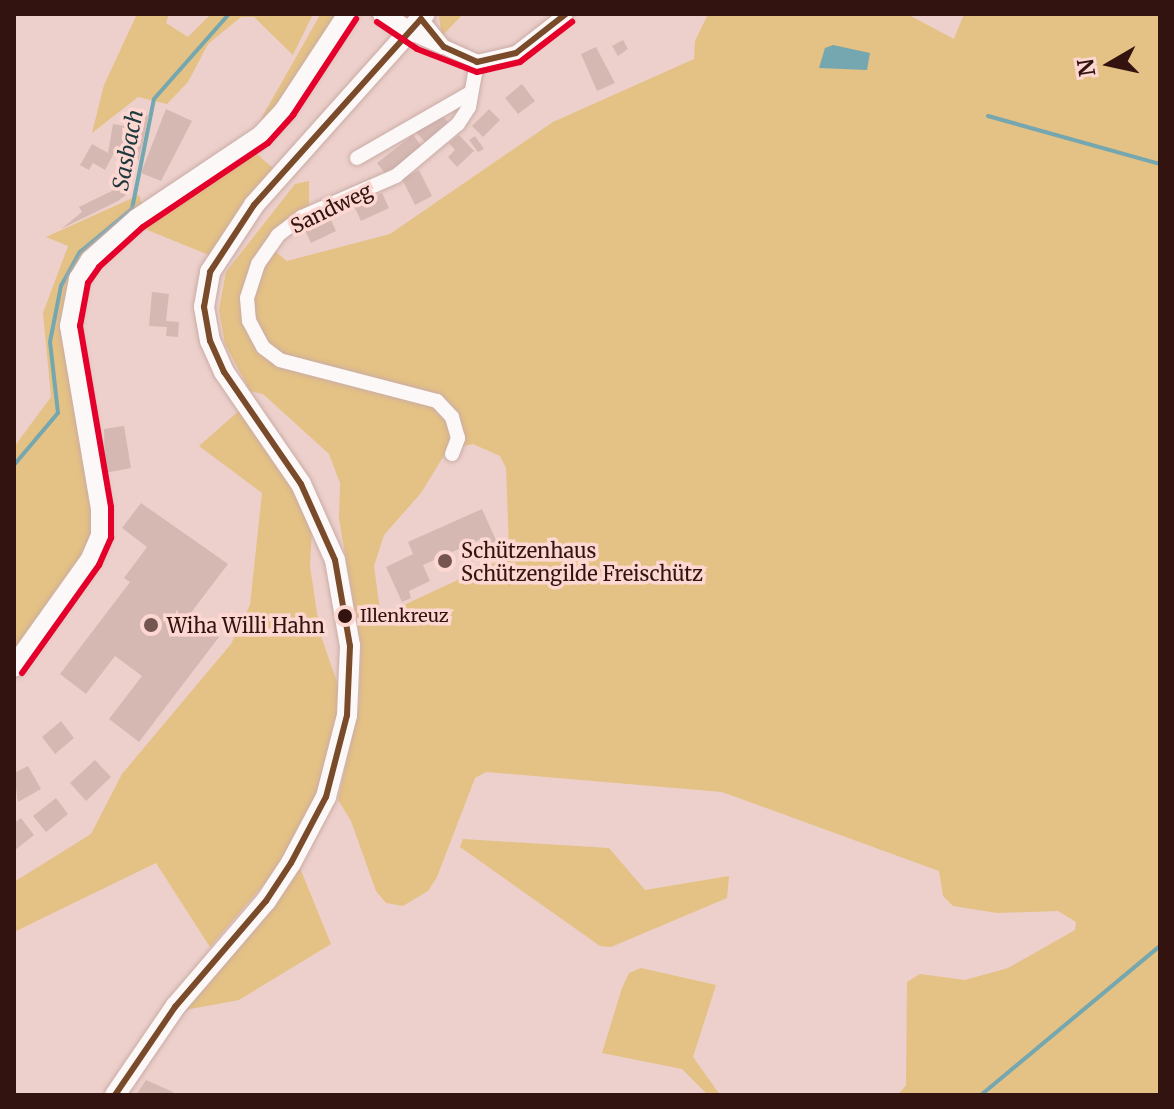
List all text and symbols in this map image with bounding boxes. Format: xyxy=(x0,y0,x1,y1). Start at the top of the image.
north arrow xyxy=(1070,24,1150,104)
text: N xyxy=(1071,57,1101,79)
water label: Sasbach xyxy=(107,107,149,193)
street label: Sandweg xyxy=(286,178,376,238)
place label: Schützenhaus Schützengilde Freischütz xyxy=(461,538,703,585)
marker: Schützenhaus Schützengilde Freischütz xyxy=(436,552,454,570)
place label: Illenkreuz xyxy=(360,605,449,627)
marker: Illenkreuz xyxy=(337,608,353,624)
place label: Wiha Willi Hahn xyxy=(167,613,325,637)
marker: Wiha Willi Hahn xyxy=(142,616,160,634)

